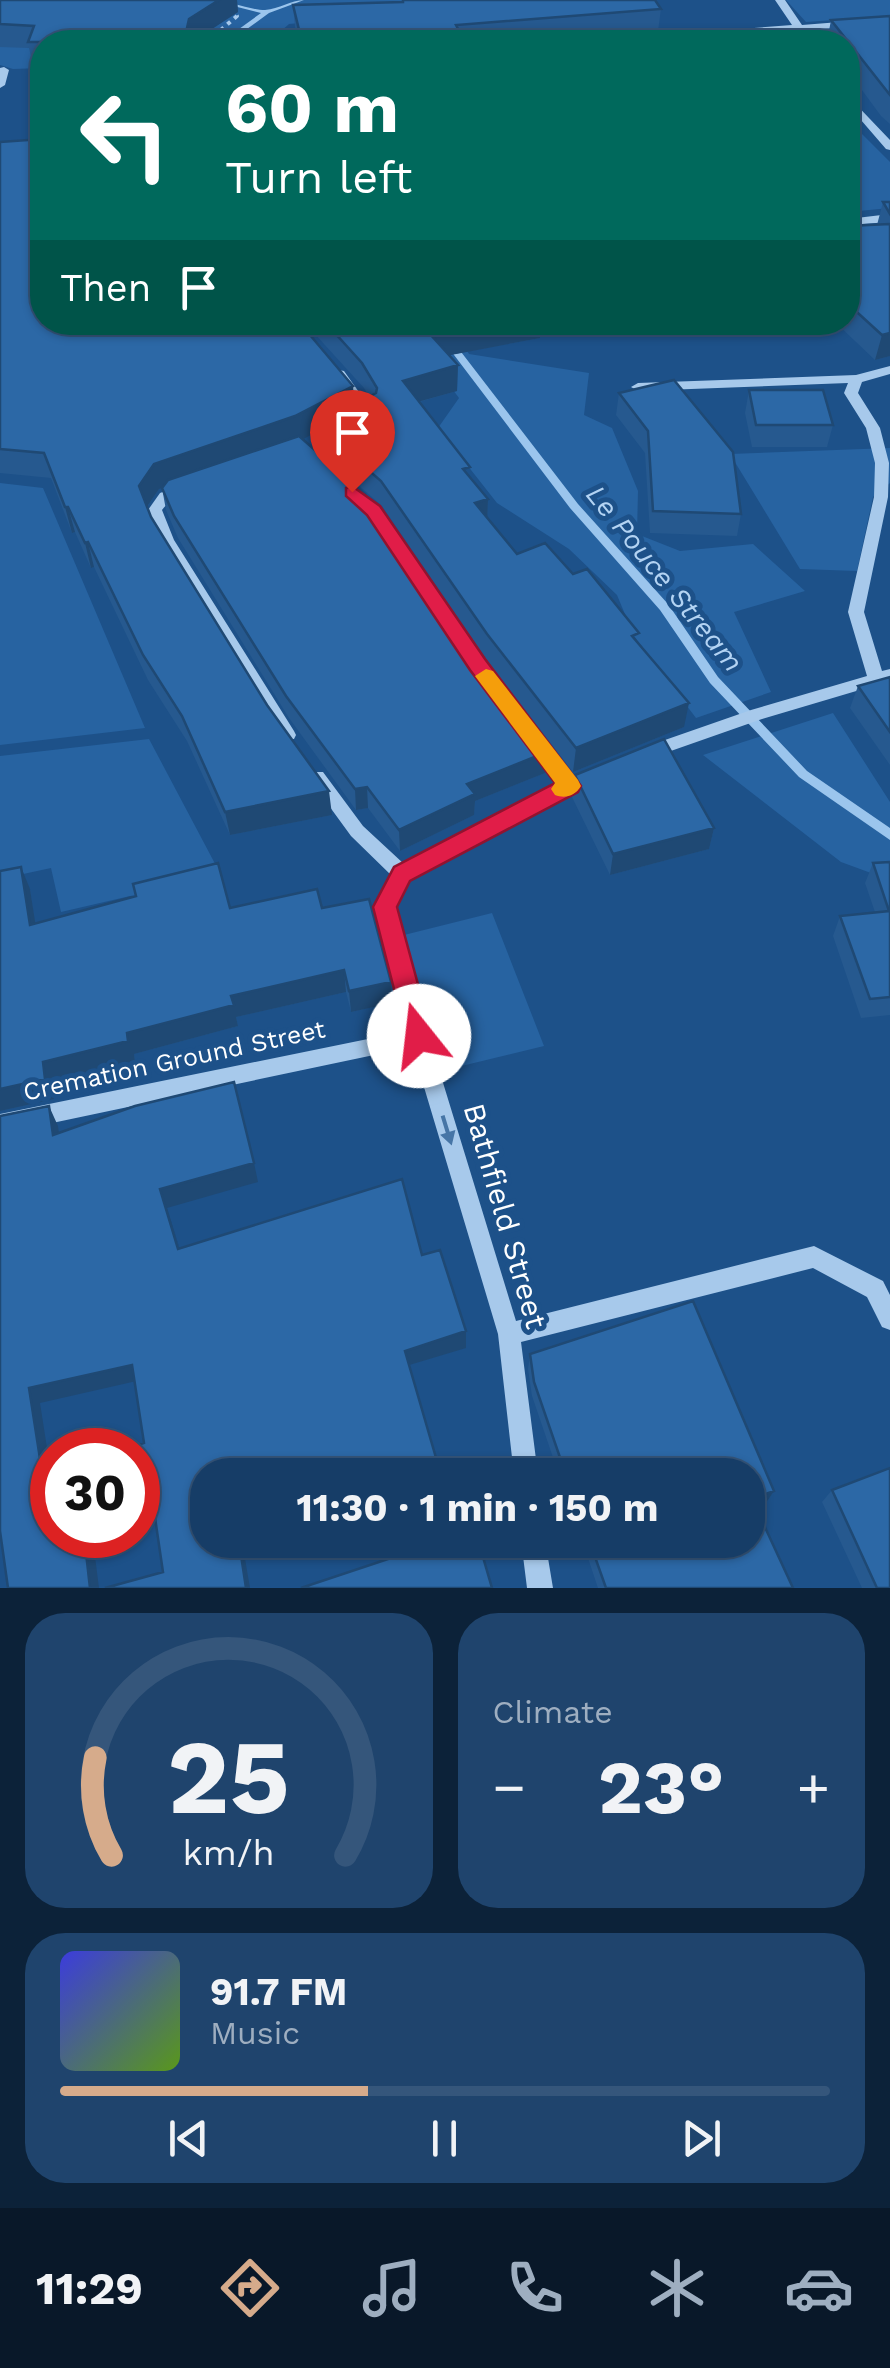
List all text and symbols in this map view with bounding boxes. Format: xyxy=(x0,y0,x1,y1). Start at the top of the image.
text: 60 m xyxy=(225,67,399,149)
icon: left xyxy=(60,70,190,200)
text: Turn left xyxy=(225,151,412,204)
icon: arrive xyxy=(171,260,226,315)
text: Then xyxy=(60,266,151,310)
pin xyxy=(310,390,395,493)
icon: arrive xyxy=(325,405,380,460)
water label: Le Pouce Stream xyxy=(579,478,750,678)
position arrow xyxy=(367,984,471,1088)
street label: Cremation Ground Street xyxy=(20,1014,328,1107)
street label: Bathfield Street xyxy=(457,1099,554,1333)
one-way arrow xyxy=(440,1115,455,1146)
speed limit sign: 30 xyxy=(30,1428,160,1558)
text: 11:30 · 1 min · 150 m xyxy=(296,1486,659,1530)
text: Climate xyxy=(493,1693,613,1731)
text: 25 xyxy=(167,1716,290,1838)
text: 23° xyxy=(598,1743,724,1831)
text: − xyxy=(493,1755,526,1819)
text: + xyxy=(797,1755,830,1819)
text: km/h xyxy=(183,1832,275,1874)
text: 91.7 FM xyxy=(210,1970,347,2014)
text: Music xyxy=(210,2014,300,2052)
icon: previous xyxy=(161,2111,216,2166)
icon: pause xyxy=(417,2111,472,2166)
icon: next xyxy=(674,2111,729,2166)
icon: directions xyxy=(215,2253,285,2323)
icon: music xyxy=(357,2253,427,2323)
icon: phone xyxy=(500,2253,570,2323)
icon: climate xyxy=(642,2253,712,2323)
icon: car xyxy=(784,2253,854,2323)
text: 11:29 xyxy=(36,2262,143,2315)

